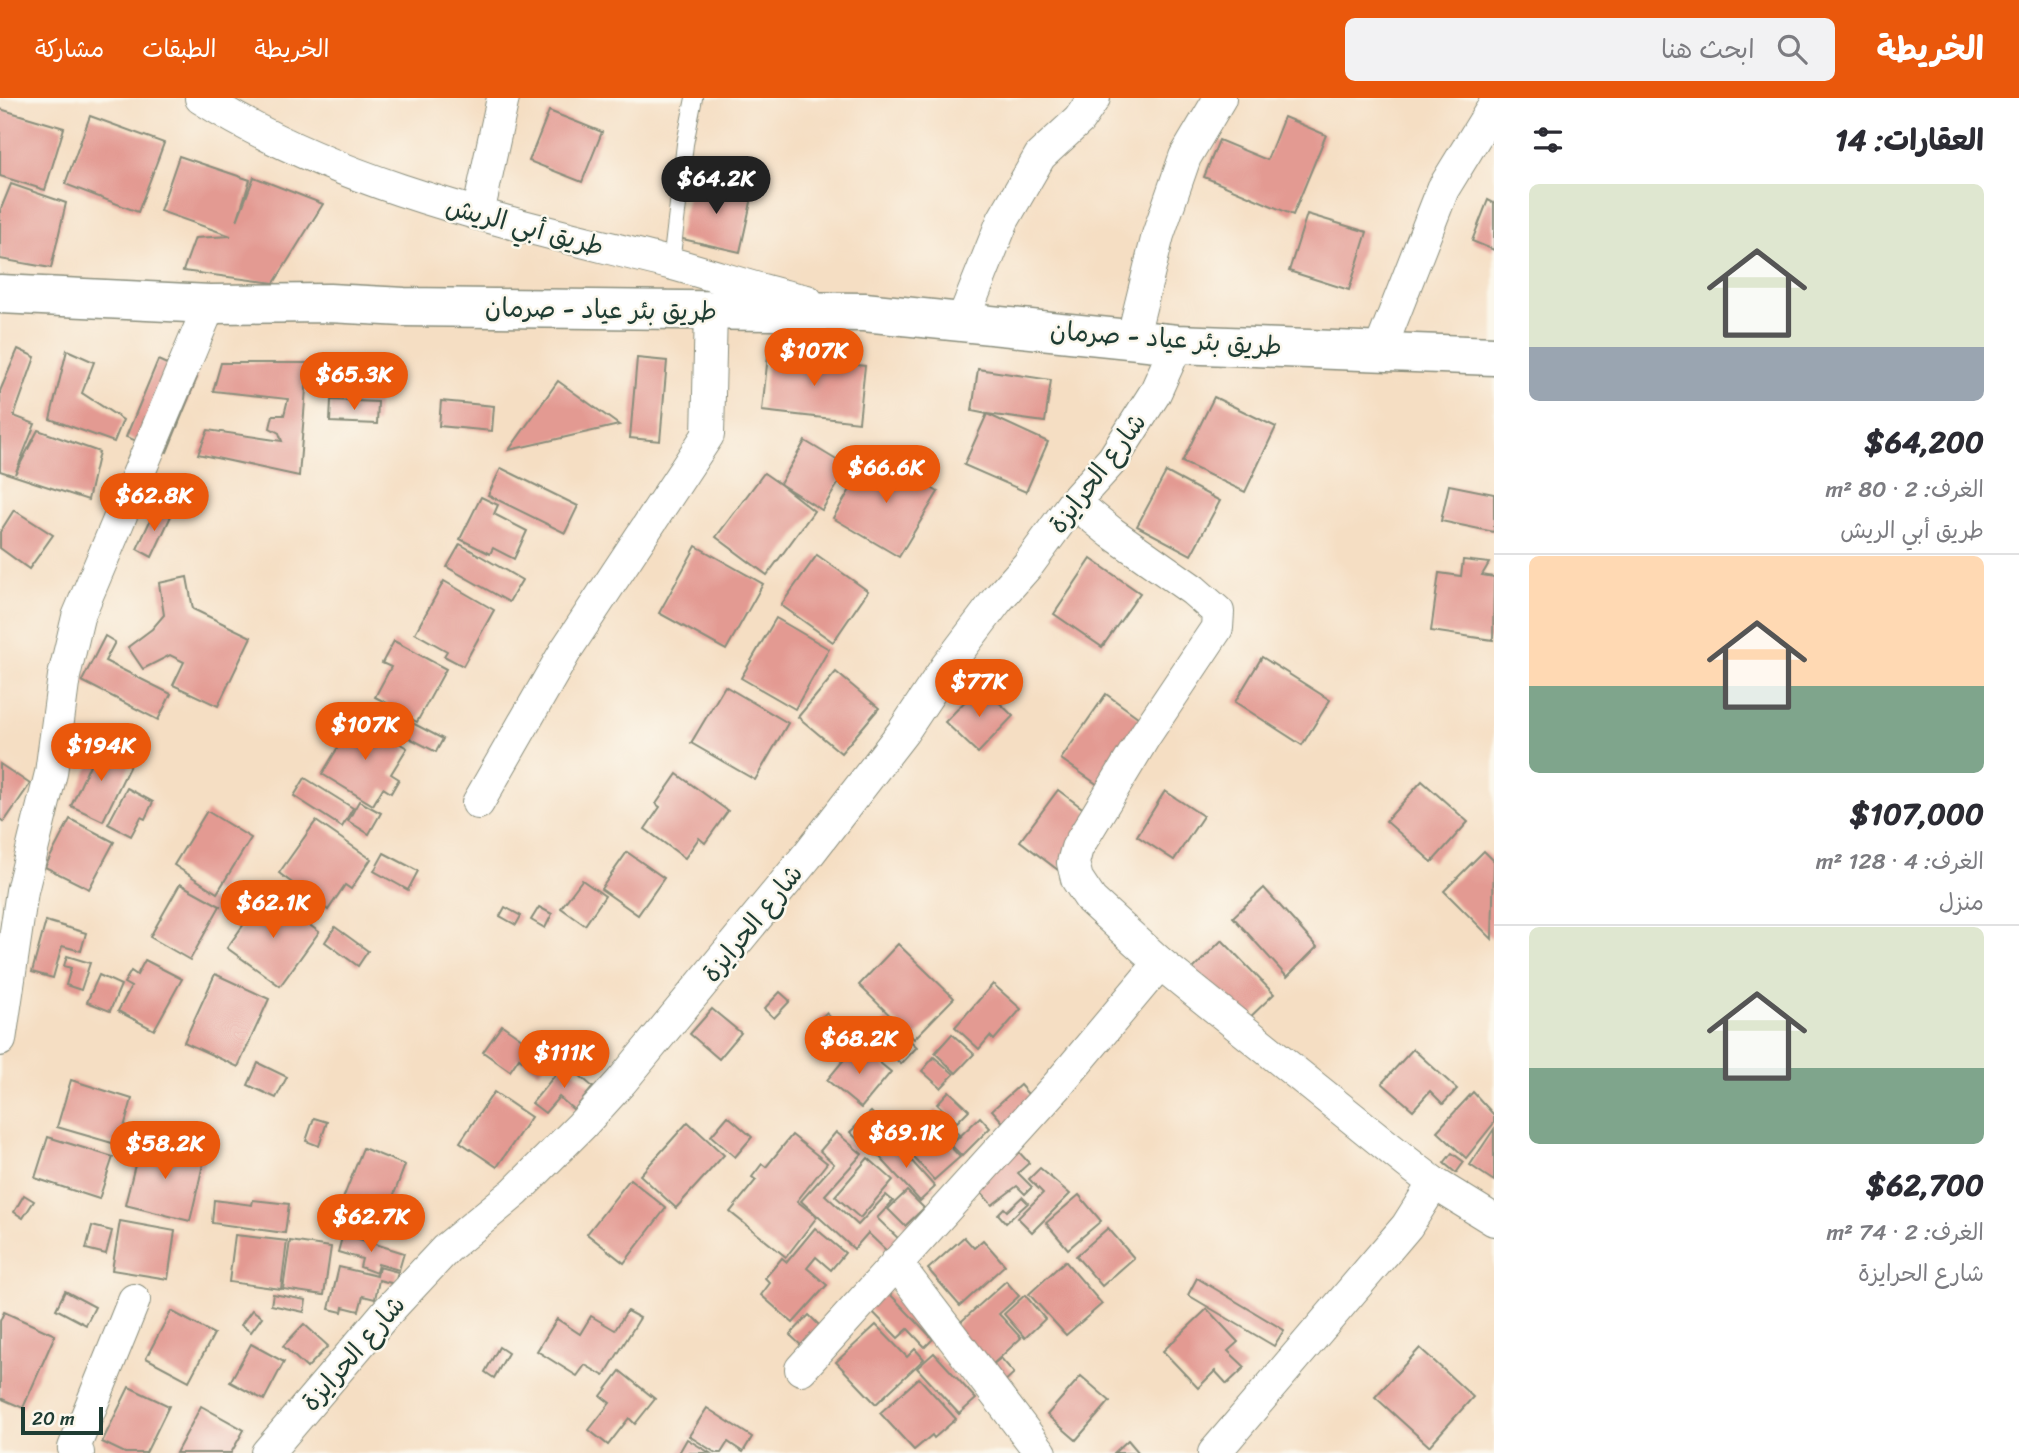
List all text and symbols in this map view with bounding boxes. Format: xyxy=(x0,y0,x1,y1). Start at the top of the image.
search box xyxy=(1345,18,1835,81)
text: الخريطة xyxy=(1877,20,1984,78)
text: ابحث هنا xyxy=(1661,26,1755,72)
text: مشاركة xyxy=(35,28,104,70)
text: الطبقات xyxy=(142,28,217,70)
text: الخريطة xyxy=(255,28,329,70)
icon: search xyxy=(1773,30,1811,68)
text: العقارات: 14 xyxy=(1835,113,1984,167)
icon: filters xyxy=(1529,121,1567,159)
pin: $64.2K xyxy=(659,156,773,216)
text: $64.2K xyxy=(677,158,755,199)
street label: طريق أبي الريش xyxy=(441,183,609,269)
icon: home xyxy=(1694,230,1820,356)
street label: طريق بئر عياد - صرمان xyxy=(485,284,717,334)
street label: طريق بئر عياد - صرمان xyxy=(1049,307,1283,369)
pin: $107K xyxy=(765,328,863,388)
text: $107K xyxy=(781,330,848,371)
pin: $65.3K xyxy=(297,352,411,412)
text: $65.3K xyxy=(316,354,392,395)
street label: شارع الحرايزة xyxy=(1036,402,1158,544)
text: $64,200 xyxy=(1865,415,1984,469)
pin: $66.6K xyxy=(829,446,943,505)
text: $66.6K xyxy=(848,447,924,488)
text: الغرف: 2 · 80 m² xyxy=(1826,469,1984,510)
pin: $62.8K xyxy=(97,474,211,533)
text: $62.8K xyxy=(116,475,192,516)
text: طريق أبي الريش xyxy=(1840,510,1984,551)
icon: home xyxy=(1694,602,1820,728)
pin: $77K xyxy=(938,660,1020,719)
text: $77K xyxy=(951,661,1007,702)
pin: $107K xyxy=(316,702,414,762)
text: $107K xyxy=(332,704,399,745)
pin: $194K xyxy=(52,724,150,783)
text: $194K xyxy=(67,725,135,766)
text: $107,000 xyxy=(1850,787,1984,841)
text: الغرف: 4 · 128 m² xyxy=(1816,841,1984,882)
street label: شارع الحرايزة xyxy=(689,853,815,993)
pin: $62.1K xyxy=(216,880,330,940)
text: $62.1K xyxy=(237,882,309,923)
text: منزل xyxy=(1939,882,1984,923)
icon: home xyxy=(1694,973,1820,1099)
pin: $68.2K xyxy=(802,1016,916,1076)
text: $68.2K xyxy=(821,1018,897,1059)
pin: $111K xyxy=(515,1030,613,1090)
text: $111K xyxy=(534,1032,594,1073)
pin: $69.1K xyxy=(849,1110,963,1170)
text: $69.1K xyxy=(869,1112,943,1153)
pin: $58.2K xyxy=(108,1122,222,1181)
text: $58.2K xyxy=(126,1123,204,1164)
text: $62,700 xyxy=(1866,1158,1984,1212)
pin: $62.7K xyxy=(314,1194,428,1254)
text: $62.7K xyxy=(333,1196,409,1237)
text: الغرف: 2 · 74 m² xyxy=(1826,1212,1984,1253)
text: شارع الحرايزة xyxy=(1858,1253,1984,1294)
street label: شارع الحرايزة xyxy=(289,1284,417,1422)
text: 20 m xyxy=(32,1402,75,1435)
scale bar xyxy=(21,1404,103,1436)

